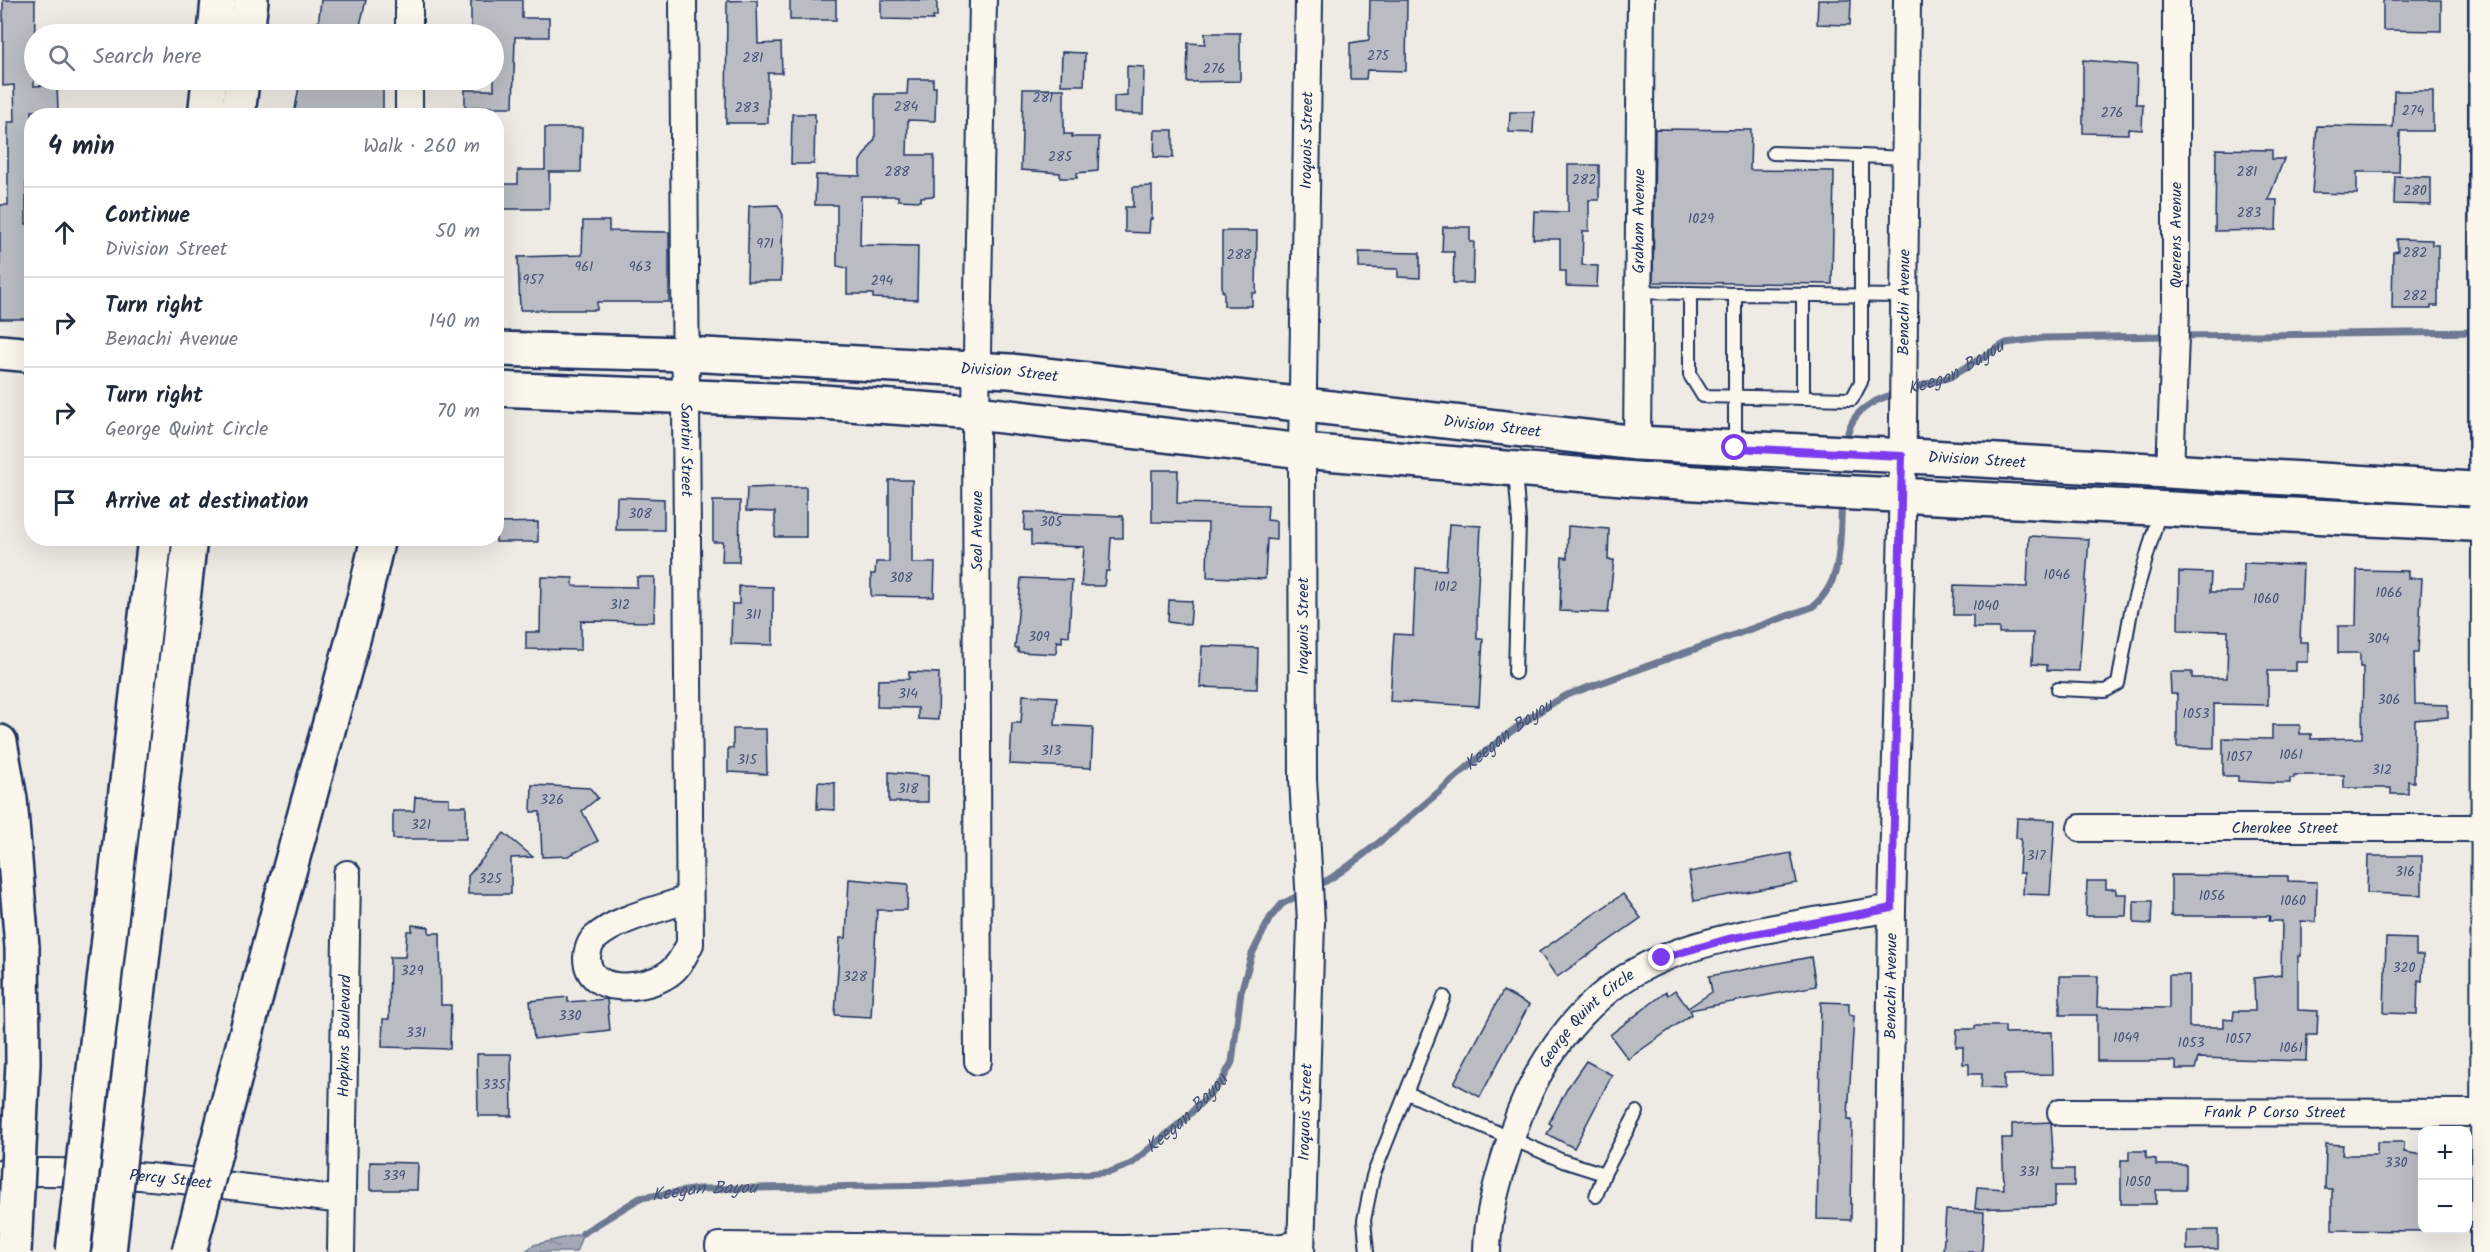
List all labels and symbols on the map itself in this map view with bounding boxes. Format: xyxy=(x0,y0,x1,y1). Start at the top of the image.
house number: 275 xyxy=(1367,45,1391,67)
house number: 281 xyxy=(743,47,763,69)
house number: 276 xyxy=(1203,58,1225,80)
house number: 281 xyxy=(1033,87,1053,109)
street label: Iroquois Street xyxy=(1294,91,1320,189)
house number: 284 xyxy=(894,96,918,118)
house number: 283 xyxy=(735,97,759,119)
house number: 274 xyxy=(2402,100,2424,122)
house number: 276 xyxy=(2101,102,2123,124)
house number: 285 xyxy=(1048,146,1074,168)
house number: 288 xyxy=(885,161,910,183)
house number: 281 xyxy=(2237,161,2257,183)
street label: Graham Avenue xyxy=(1626,168,1652,274)
house number: 282 xyxy=(1572,169,1596,191)
house number: 280 xyxy=(2403,180,2427,202)
street label: Querens Avenue xyxy=(2164,182,2189,288)
house number: 283 xyxy=(2237,202,2261,224)
house number: 1029 xyxy=(1688,208,1714,230)
house number: 971 xyxy=(756,233,774,255)
house number: 282 xyxy=(2403,242,2427,264)
house number: 288 xyxy=(1227,244,1252,266)
street label: Benachi Avenue xyxy=(1891,249,1917,356)
house number: 961 xyxy=(574,256,594,278)
house number: 963 xyxy=(629,256,651,278)
house number: 957 xyxy=(523,269,544,291)
house number: 294 xyxy=(871,270,894,292)
house number: 282 xyxy=(2403,285,2427,307)
water label: Keegan Bayou xyxy=(1904,331,2013,404)
street label: Division Street xyxy=(960,356,1060,389)
street label: Santini Street xyxy=(673,403,699,498)
street label: Division Street xyxy=(1442,408,1543,444)
route start xyxy=(1721,434,1747,460)
street label: Division Street xyxy=(1927,444,2027,475)
street label: Seal Avenue xyxy=(965,491,990,571)
house number: 308 xyxy=(628,503,652,525)
house number: 305 xyxy=(1040,511,1064,533)
house number: 1046 xyxy=(2044,564,2070,586)
house number: 308 xyxy=(889,567,913,589)
street label: Iroquois Street xyxy=(1291,576,1316,675)
house number: 1012 xyxy=(1434,576,1458,598)
house number: 1066 xyxy=(2376,582,2402,604)
house number: 1060 xyxy=(2253,588,2279,610)
house number: 312 xyxy=(610,594,630,616)
house number: 1040 xyxy=(1973,595,1999,617)
house number: 311 xyxy=(745,604,761,626)
house number: 309 xyxy=(1028,626,1050,648)
house number: 304 xyxy=(2367,628,2390,650)
house number: 314 xyxy=(898,683,918,705)
house number: 306 xyxy=(2378,689,2400,711)
water label: Keegan Bayou xyxy=(1458,690,1561,778)
house number: 1053 xyxy=(2183,703,2209,725)
house number: 313 xyxy=(1041,740,1061,762)
house number: 1061 xyxy=(2279,744,2303,766)
house number: 1057 xyxy=(2226,746,2252,768)
house number: 315 xyxy=(737,749,758,771)
house number: 312 xyxy=(2372,759,2392,781)
house number: 318 xyxy=(898,778,919,800)
house number: 326 xyxy=(540,789,564,811)
house number: 321 xyxy=(411,814,431,836)
street label: Cherokee Street xyxy=(2232,816,2339,841)
house number: 317 xyxy=(2027,845,2046,867)
house number: 316 xyxy=(2395,861,2415,883)
house number: 325 xyxy=(478,868,503,890)
house number: 1056 xyxy=(2199,885,2225,907)
house number: 1060 xyxy=(2280,890,2306,912)
street label: Benachi Avenue xyxy=(1878,933,1904,1039)
route end xyxy=(1648,944,1674,970)
house number: 320 xyxy=(2392,957,2416,979)
house number: 329 xyxy=(401,960,424,982)
street label: George Quint Circle xyxy=(1532,963,1639,1073)
house number: 328 xyxy=(843,966,868,988)
street label: Hopkins Boulevard xyxy=(331,974,358,1098)
house number: 330 xyxy=(559,1005,582,1027)
house number: 331 xyxy=(406,1022,426,1044)
house number: 1049 xyxy=(2113,1027,2139,1049)
house number: 1057 xyxy=(2225,1028,2251,1050)
house number: 1053 xyxy=(2178,1032,2204,1054)
house number: 1061 xyxy=(2279,1037,2303,1059)
street label: Iroquois Street xyxy=(1291,1062,1319,1161)
water label: Keegan Bayou xyxy=(1139,1068,1238,1161)
house number: 335 xyxy=(482,1074,507,1096)
street label: Frank P Corso Street xyxy=(2204,1100,2347,1125)
house number: 330 xyxy=(2385,1152,2408,1174)
house number: 331 xyxy=(2019,1161,2039,1183)
street label: Percy Street xyxy=(128,1163,214,1196)
house number: 339 xyxy=(383,1165,406,1187)
house number: 1050 xyxy=(2125,1171,2151,1193)
water label: Keegan Bayou xyxy=(650,1173,760,1210)

